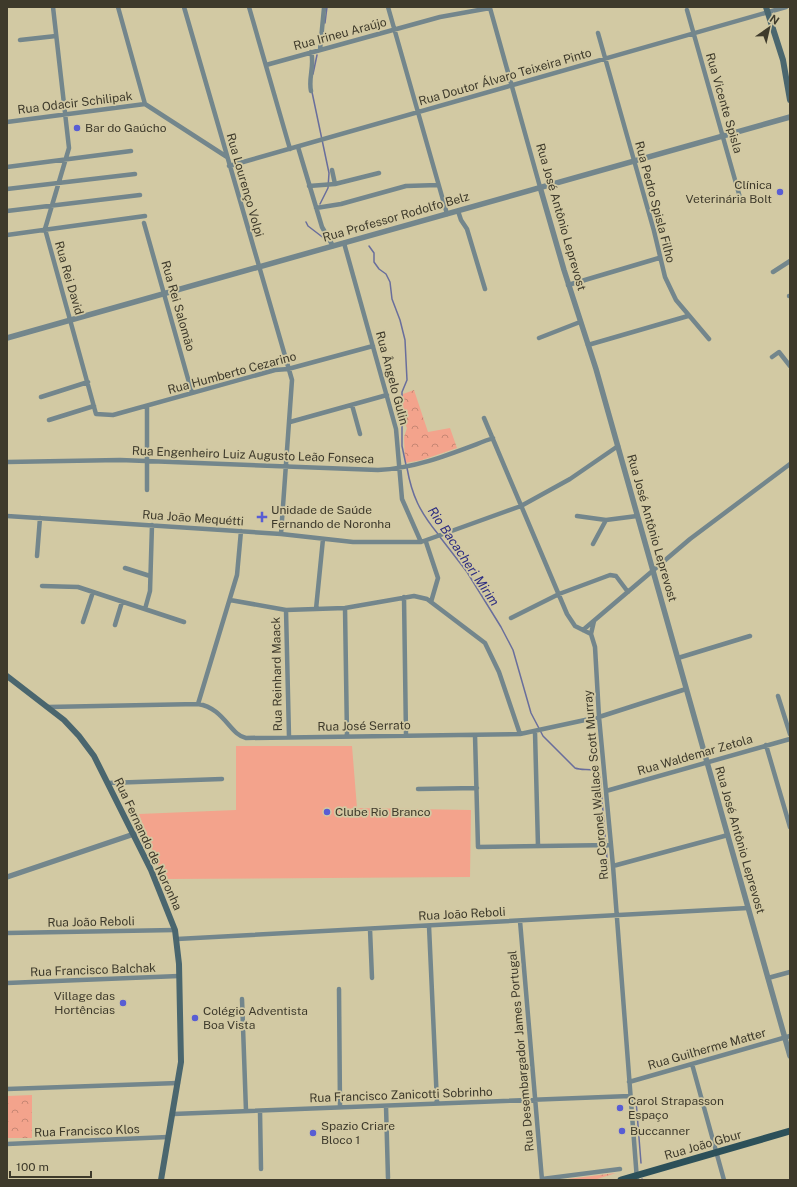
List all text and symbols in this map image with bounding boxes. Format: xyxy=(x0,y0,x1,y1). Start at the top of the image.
north arrow xyxy=(749,8,789,48)
text: N xyxy=(768,12,782,27)
street label: Rua Irineu Araújo xyxy=(292,15,388,53)
street label: Rua Doutor Álvaro Teixeira Pinto xyxy=(417,46,593,108)
street label: Rua Vicente Spisla xyxy=(703,51,745,155)
street label: Rua Odacir Schilipak xyxy=(17,89,134,117)
place label: Bar do Gaúcho xyxy=(85,121,167,135)
marker: Bar do Gaúcho xyxy=(72,123,82,133)
street label: Rua Lourenço Volpi xyxy=(223,132,267,238)
street label: Rua Pedro Spisla Filho xyxy=(632,140,678,264)
street label: Rua José Antônio Leprevost xyxy=(533,142,589,293)
place label: Clínica Veterinária Bolt xyxy=(685,178,772,206)
marker: Clínica Veterinária Bolt xyxy=(775,187,785,197)
street label: Rua Professor Rodolfo Belz xyxy=(321,189,471,245)
street label: Rua Rei David xyxy=(52,240,86,316)
street label: Rua Rei Salomão xyxy=(158,259,198,353)
street label: Rua Ângelo Gulin xyxy=(373,330,411,426)
street label: Rua Humberto Cezarino xyxy=(166,349,298,397)
street label: Rua Engenheiro Luiz Augusto Leão Fonseca xyxy=(132,444,374,466)
street label: Rua José Antônio Leprevost xyxy=(624,453,680,604)
place label: Unidade de Saúde Fernando de Noronha xyxy=(271,503,391,531)
water label: Rio Bacacheri Mirim xyxy=(425,504,502,609)
street label: Rua João Mequétti xyxy=(142,507,244,529)
marker: Unidade de Saúde Fernando de Noronha xyxy=(256,511,268,523)
street label: Rua Reinhard Maack xyxy=(269,616,285,731)
street label: Rua Coronel Wallace Scott Murray xyxy=(581,689,611,881)
street label: Rua José Serrato xyxy=(317,718,411,734)
street label: Rua Waldemar Zetola xyxy=(636,732,754,778)
street label: Rua José Antônio Leprevost xyxy=(712,765,768,916)
street label: Rua Fernando de Noronha xyxy=(111,776,185,912)
place label: Clube Rio Branco xyxy=(335,805,431,819)
marker: Clube Rio Branco xyxy=(322,807,332,817)
street label: Rua João Reboli xyxy=(418,905,506,923)
street label: Rua João Reboli xyxy=(47,914,135,930)
street label: Rua Desembargador James Portugal xyxy=(505,949,537,1152)
street label: Rua Francisco Balchak xyxy=(30,961,156,979)
place label: Village das Hortências xyxy=(54,989,115,1017)
marker: Village das Hortências xyxy=(118,998,128,1008)
place label: Colégio Adventista Boa Vista xyxy=(203,1004,308,1032)
marker: Colégio Adventista Boa Vista xyxy=(190,1013,200,1023)
street label: Rua Guilherme Matter xyxy=(646,1025,768,1073)
street label: Rua Francisco Zanicotti Sobrinho xyxy=(309,1085,493,1105)
place label: Carol Strapasson Espaço xyxy=(628,1094,724,1122)
marker: Carol Strapasson Espaço xyxy=(615,1103,625,1113)
place label: Spazio Criare Bloco 1 xyxy=(321,1119,395,1147)
street label: Rua Francisco Klos xyxy=(34,1122,140,1140)
place label: Buccanner xyxy=(630,1124,690,1138)
marker: Buccanner xyxy=(617,1126,627,1136)
street label: Rua João Gbur xyxy=(663,1127,744,1163)
marker: Spazio Criare Bloco 1 xyxy=(308,1128,318,1138)
scale bar xyxy=(10,1153,91,1179)
text: 100 m xyxy=(16,1160,49,1174)

